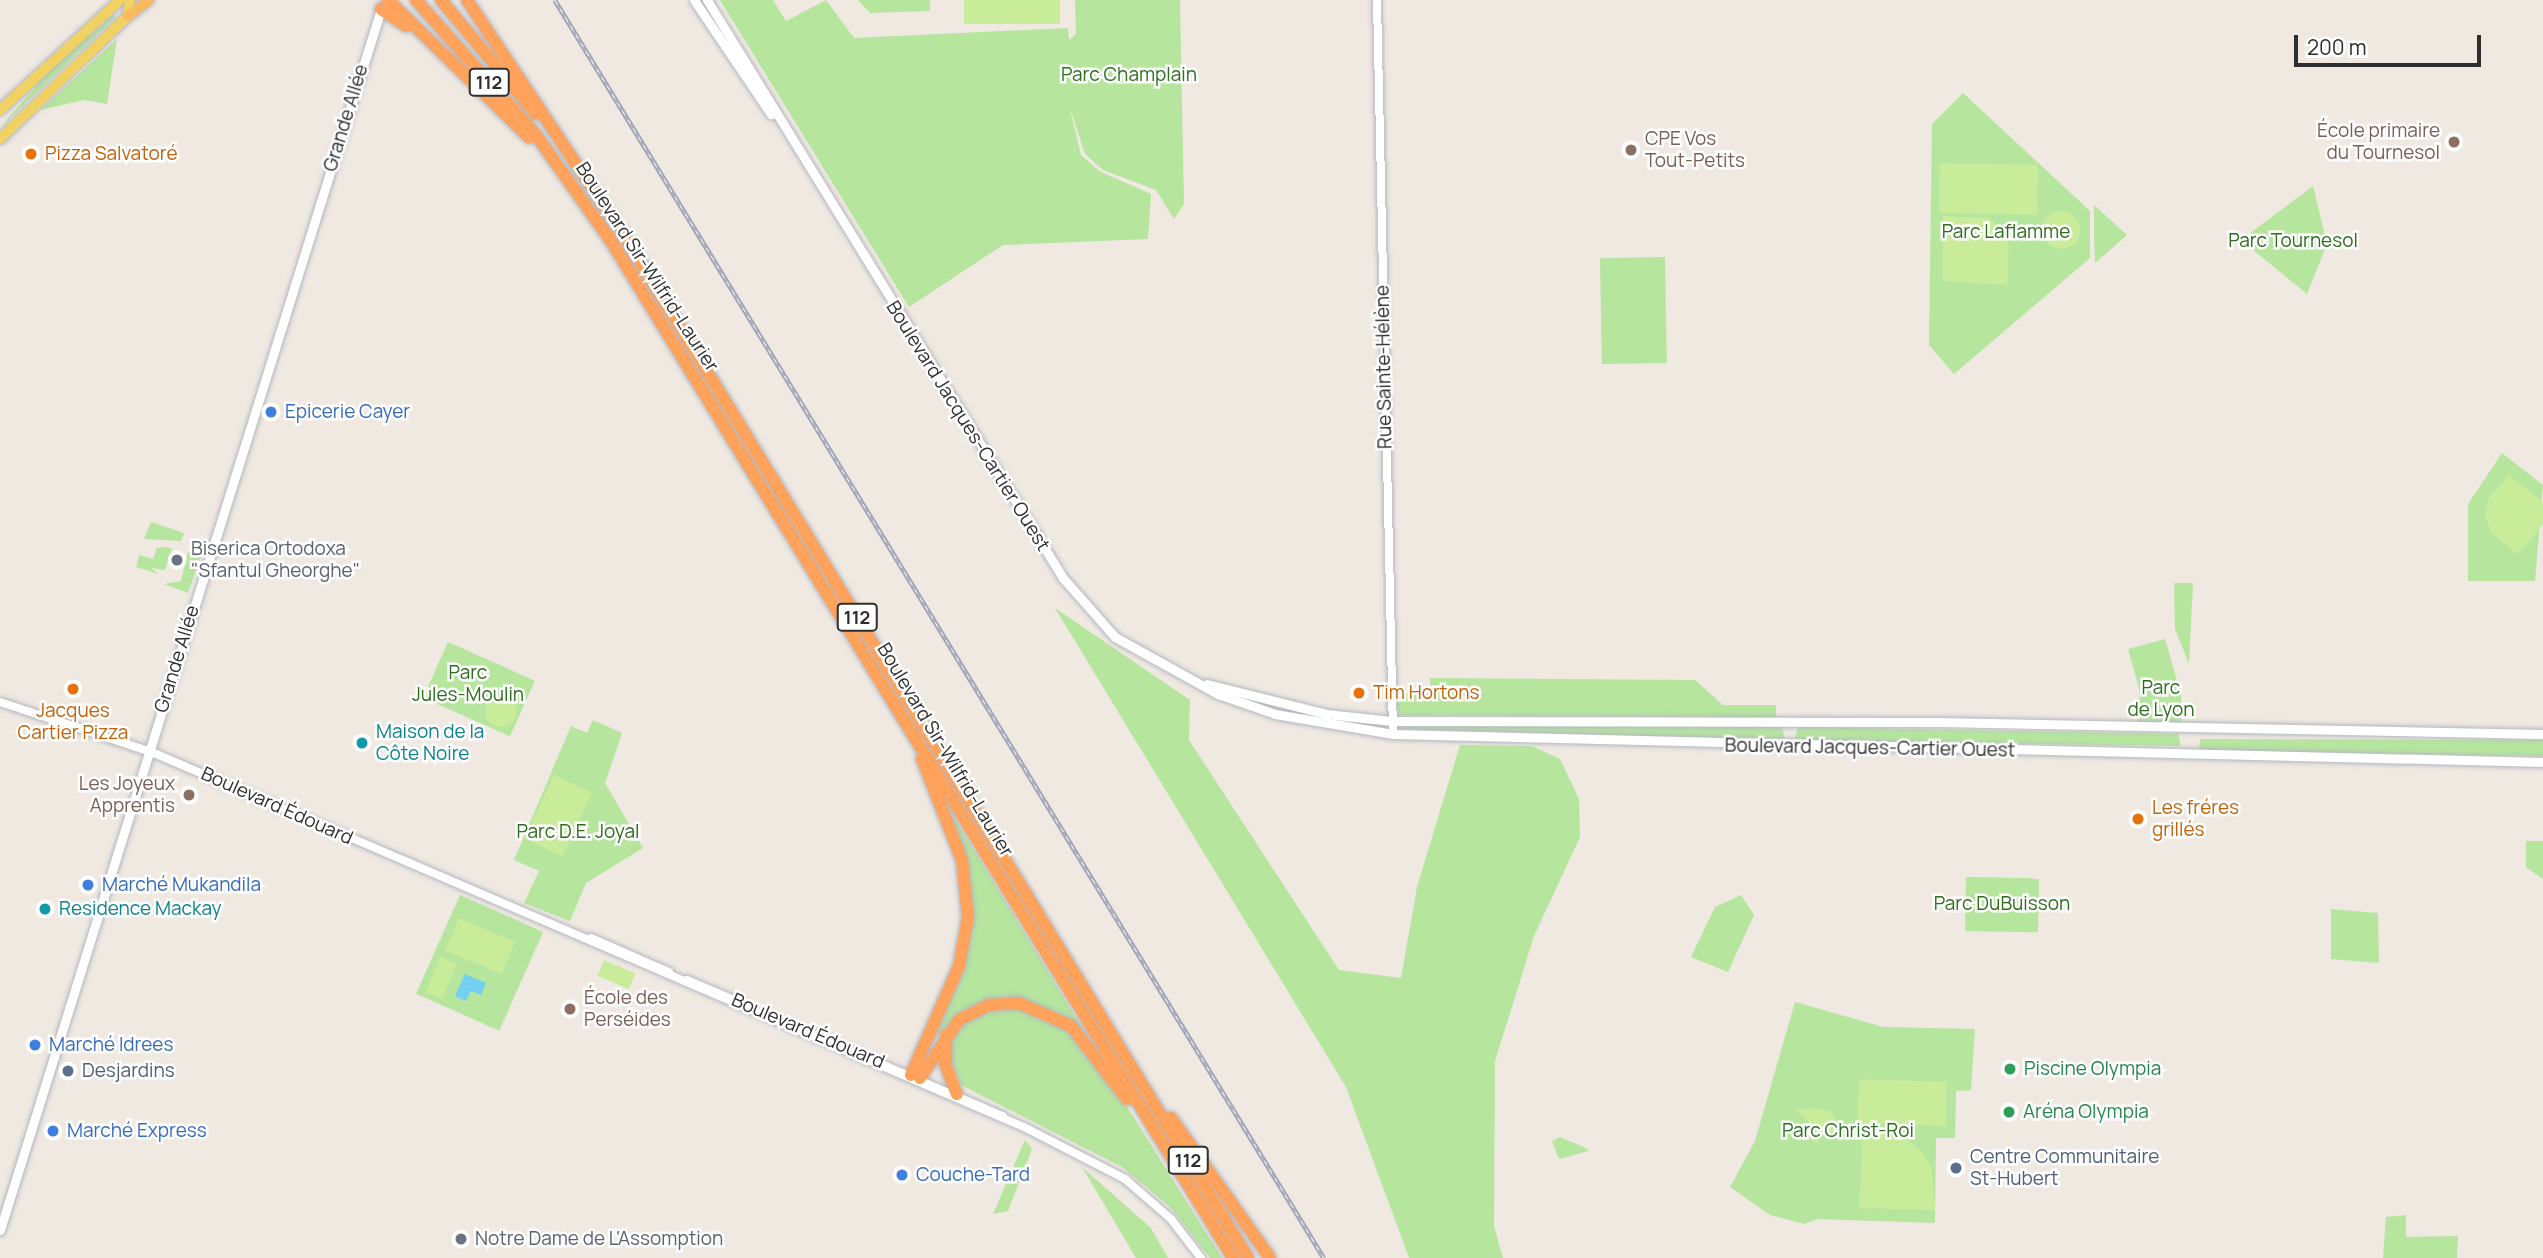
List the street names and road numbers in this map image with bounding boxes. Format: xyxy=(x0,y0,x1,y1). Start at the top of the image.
street label: Grande Allée xyxy=(319,62,373,174)
road number: 112 xyxy=(468,68,510,96)
street label: Boulevard Sir-Wilfrid-Laurier xyxy=(571,158,723,376)
street label: Rue Sainte-Hélène xyxy=(1371,285,1397,449)
street label: Boulevard Jacques-Cartier Ouest xyxy=(881,297,1055,555)
road number: 112 xyxy=(836,602,878,632)
street label: Grande Allée xyxy=(150,603,204,715)
street label: Boulevard Sir-Wilfrid-Laurier xyxy=(872,639,1018,861)
street label: Boulevard Jacques-Cartier Ouest xyxy=(1724,734,2016,762)
street label: Boulevard Édouard xyxy=(198,762,356,850)
street label: Boulevard Édouard xyxy=(728,989,888,1073)
road number: 112 xyxy=(1167,1146,1209,1175)

